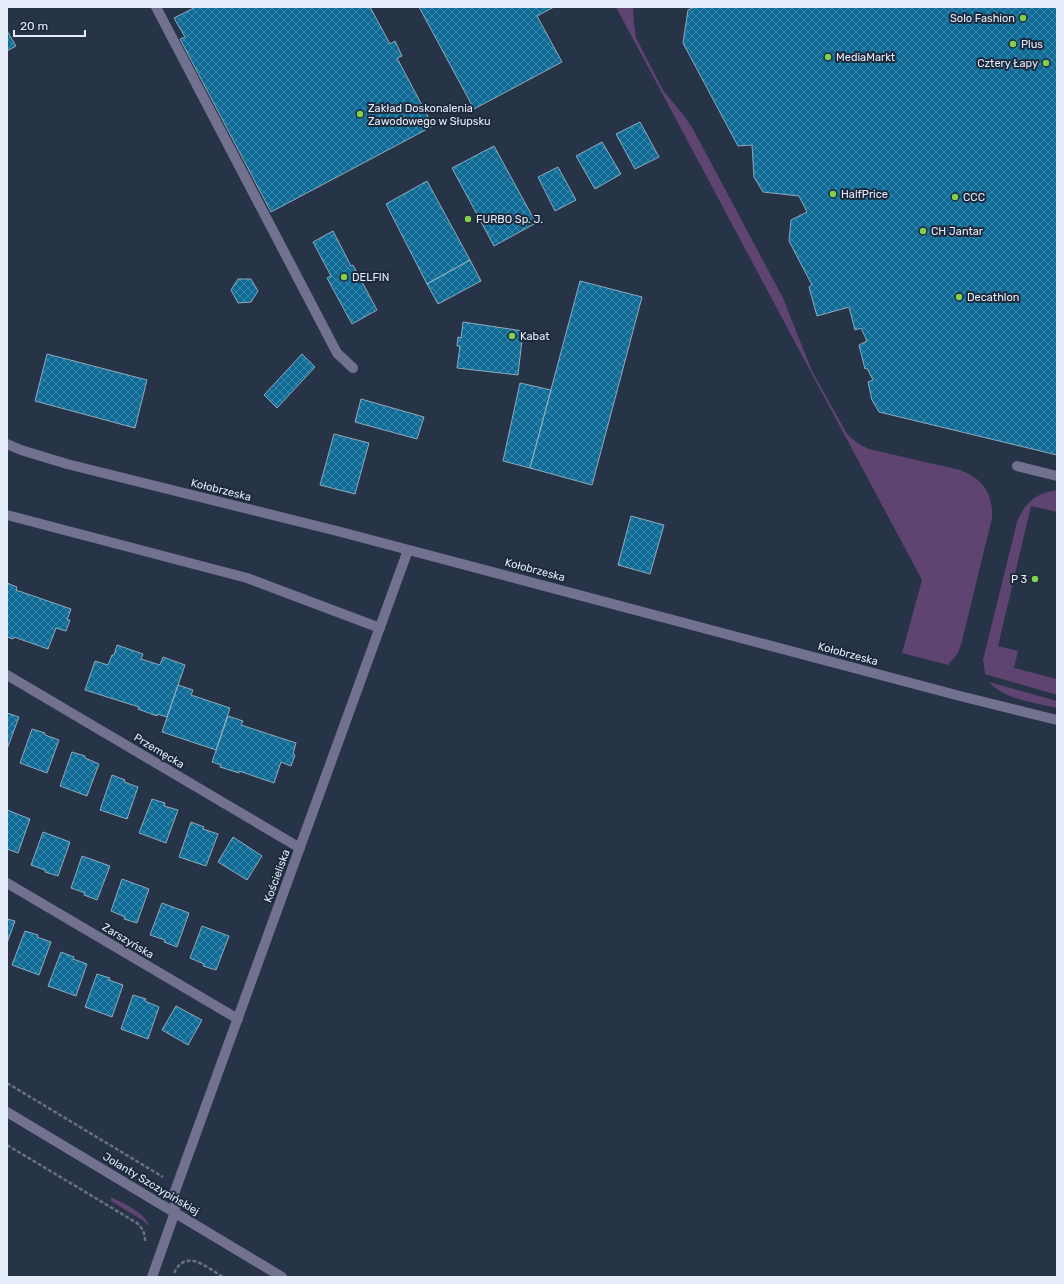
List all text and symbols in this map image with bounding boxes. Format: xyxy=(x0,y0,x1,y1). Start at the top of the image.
scale bar xyxy=(14,12,85,38)
place label: Solo Fashion xyxy=(950,12,1015,25)
marker: Solo Fashion xyxy=(1018,13,1028,23)
text: 20 m xyxy=(20,19,48,33)
place label: Plus xyxy=(1021,38,1043,51)
marker: Plus xyxy=(1008,39,1018,49)
place label: MediaMarkt xyxy=(836,51,896,64)
marker: MediaMarkt xyxy=(823,52,833,62)
place label: Cztery Łapy xyxy=(977,57,1038,70)
marker: Cztery Łapy xyxy=(1041,58,1051,68)
place label: Zakład Doskonalenia Zawodowego w Słupsku xyxy=(368,102,491,128)
marker: Zakład Doskonalenia Zawodowego w Słupsku xyxy=(355,109,365,119)
place label: HalfPrice xyxy=(841,188,888,201)
marker: HalfPrice xyxy=(828,189,838,199)
place label: CCC xyxy=(963,191,985,204)
marker: CCC xyxy=(950,192,960,202)
place label: FURBO Sp. J. xyxy=(476,213,543,226)
marker: FURBO Sp. J. xyxy=(463,214,473,224)
place label: CH Jantar xyxy=(931,225,984,238)
marker: CH Jantar xyxy=(918,226,928,236)
place label: DELFIN xyxy=(352,271,390,284)
marker: DELFIN xyxy=(339,272,349,282)
place label: Decathlon xyxy=(967,291,1019,304)
marker: Decathlon xyxy=(954,292,964,302)
place label: Kabat xyxy=(520,330,550,343)
marker: Kabat xyxy=(507,331,517,341)
street label: Kołobrzeska xyxy=(190,476,252,504)
street label: Kołobrzeska xyxy=(504,556,566,584)
place label: P 3 xyxy=(1011,573,1027,586)
marker: P 3 xyxy=(1030,574,1040,584)
street label: Kołobrzeska xyxy=(817,640,879,668)
street label: Przemęcka xyxy=(131,731,187,771)
street label: Kościeliska xyxy=(261,848,293,904)
street label: Zarszyńska xyxy=(100,920,156,962)
street label: Jolanty Szczypińskiej xyxy=(100,1150,202,1218)

